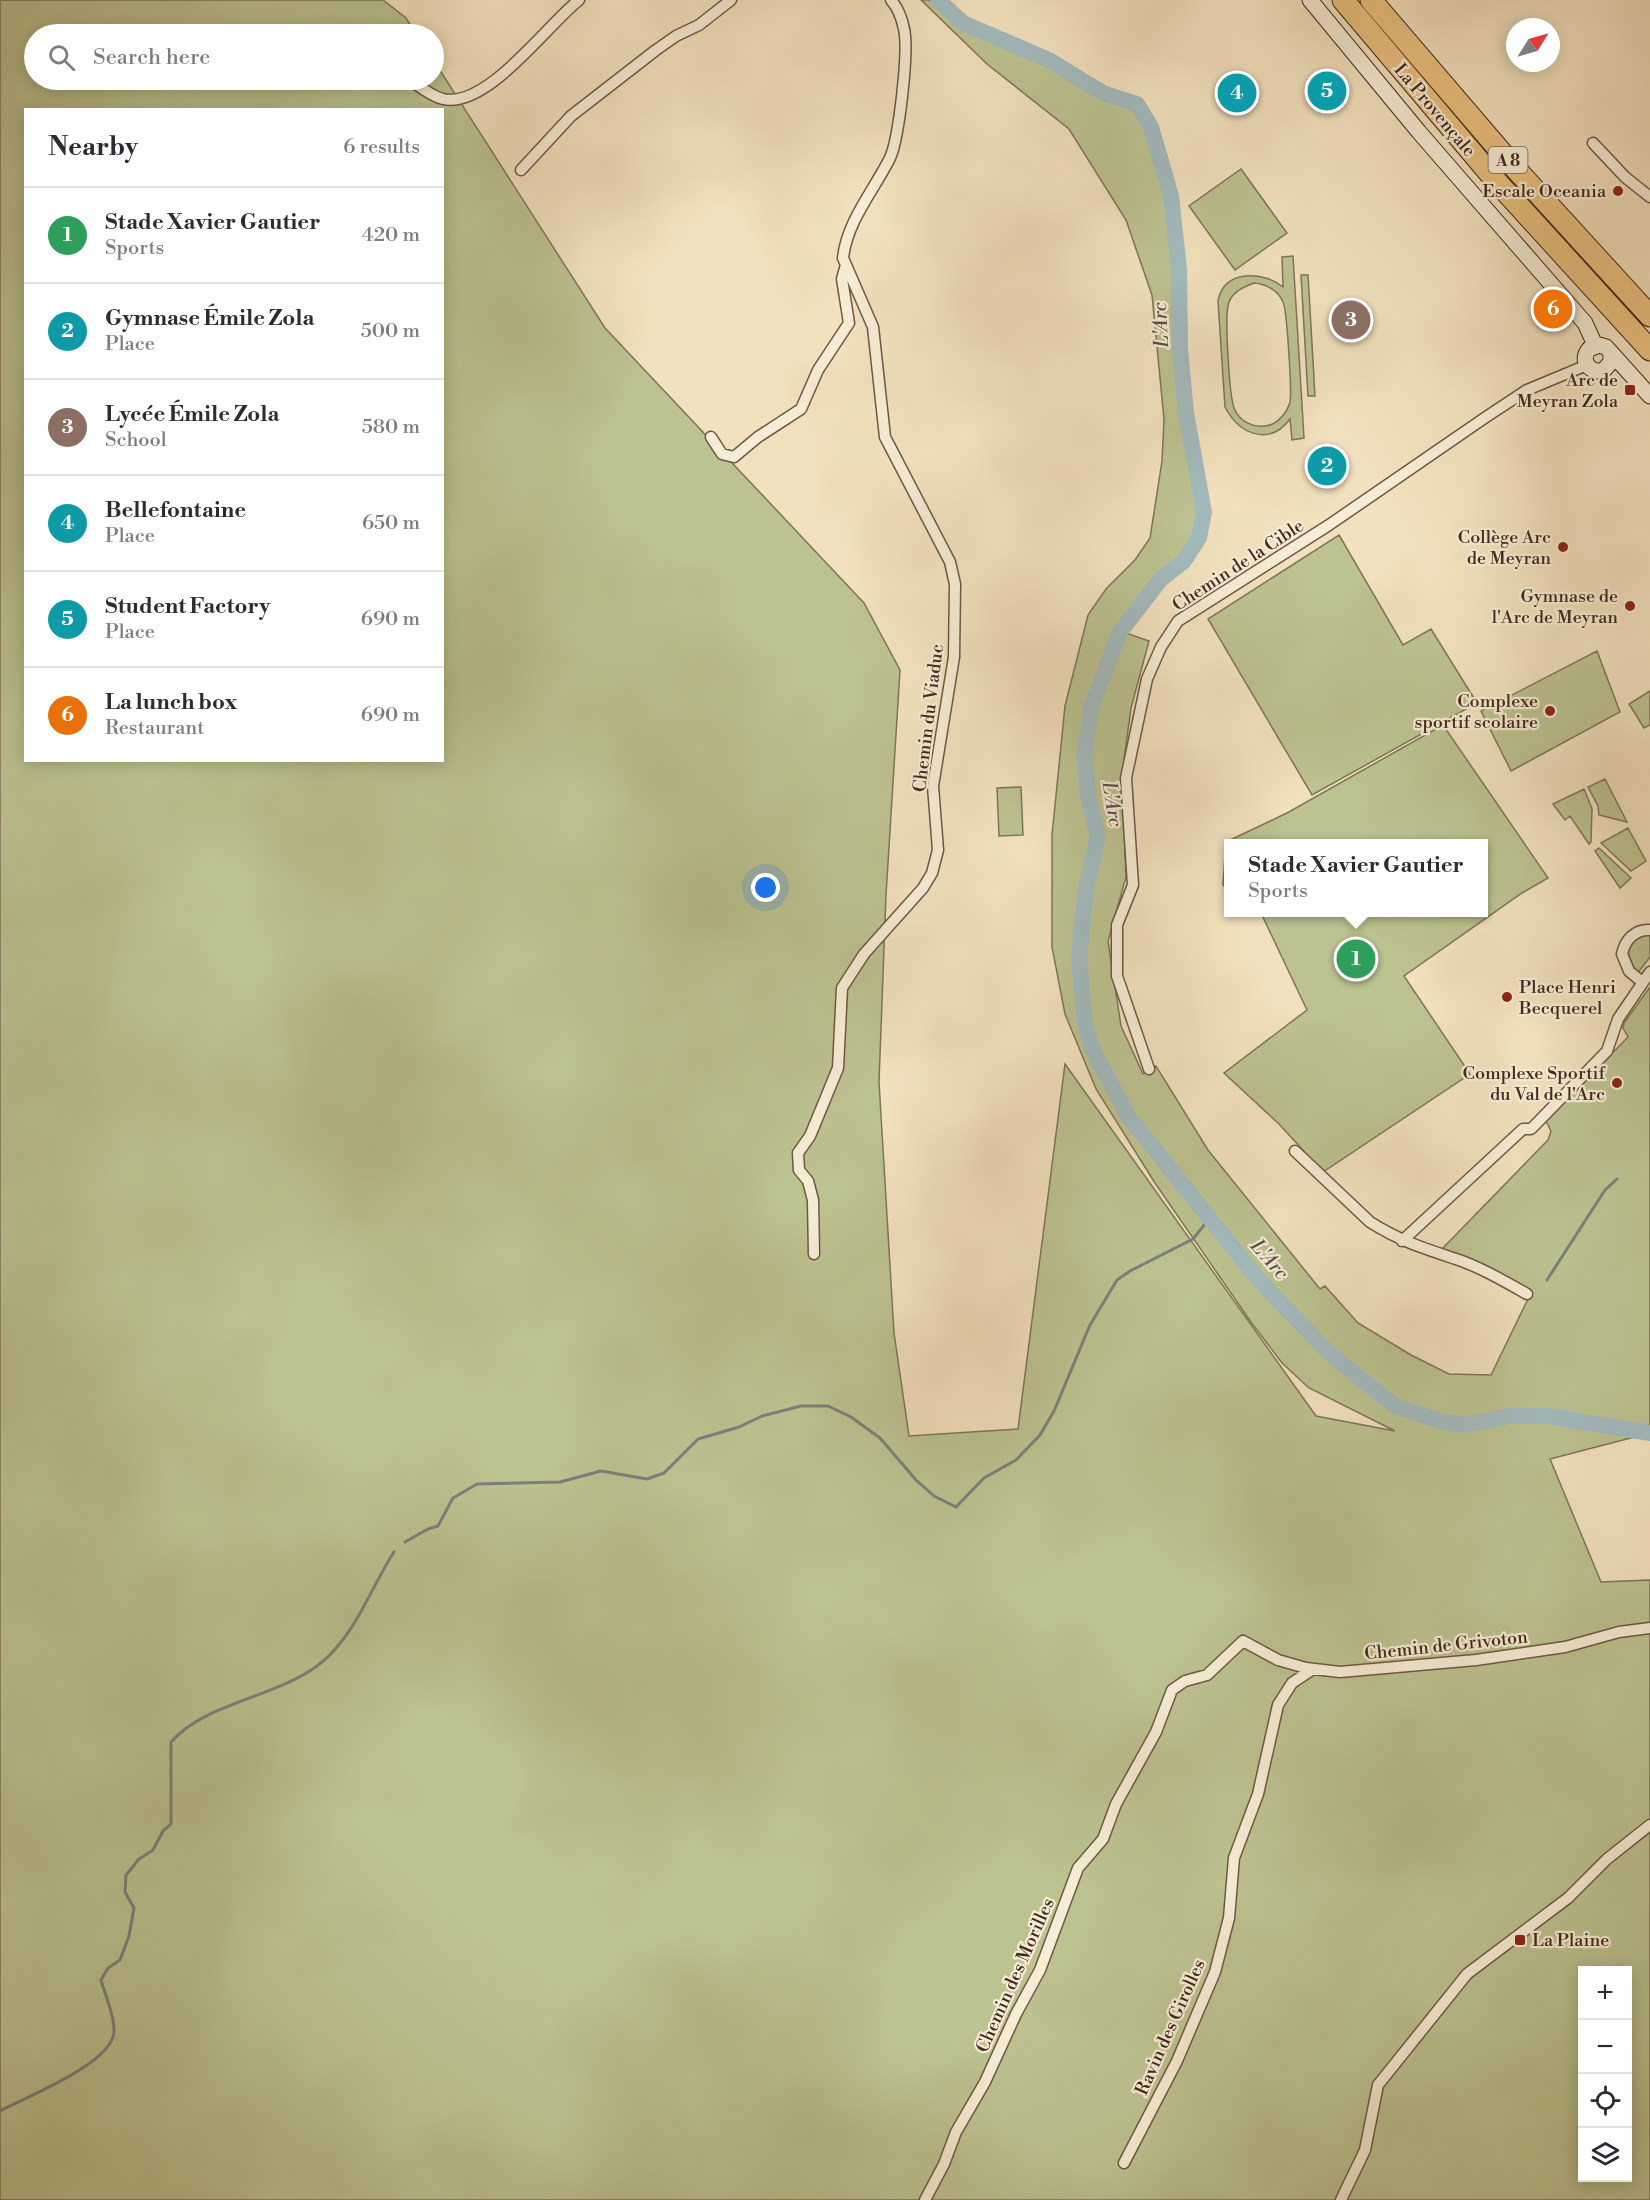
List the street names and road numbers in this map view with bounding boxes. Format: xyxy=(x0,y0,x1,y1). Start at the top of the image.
street label: La Provençale xyxy=(1389,59,1481,162)
road number: A 8 xyxy=(1488,147,1528,173)
street label: Chemin de la Cible xyxy=(1168,514,1308,617)
street label: Chemin du Viaduc xyxy=(908,643,949,793)
street label: Chemin de Grivoton xyxy=(1363,1625,1529,1666)
street label: Chemin des Morilles xyxy=(971,1894,1060,2056)
street label: Ravin des Girolles xyxy=(1130,1955,1211,2099)

